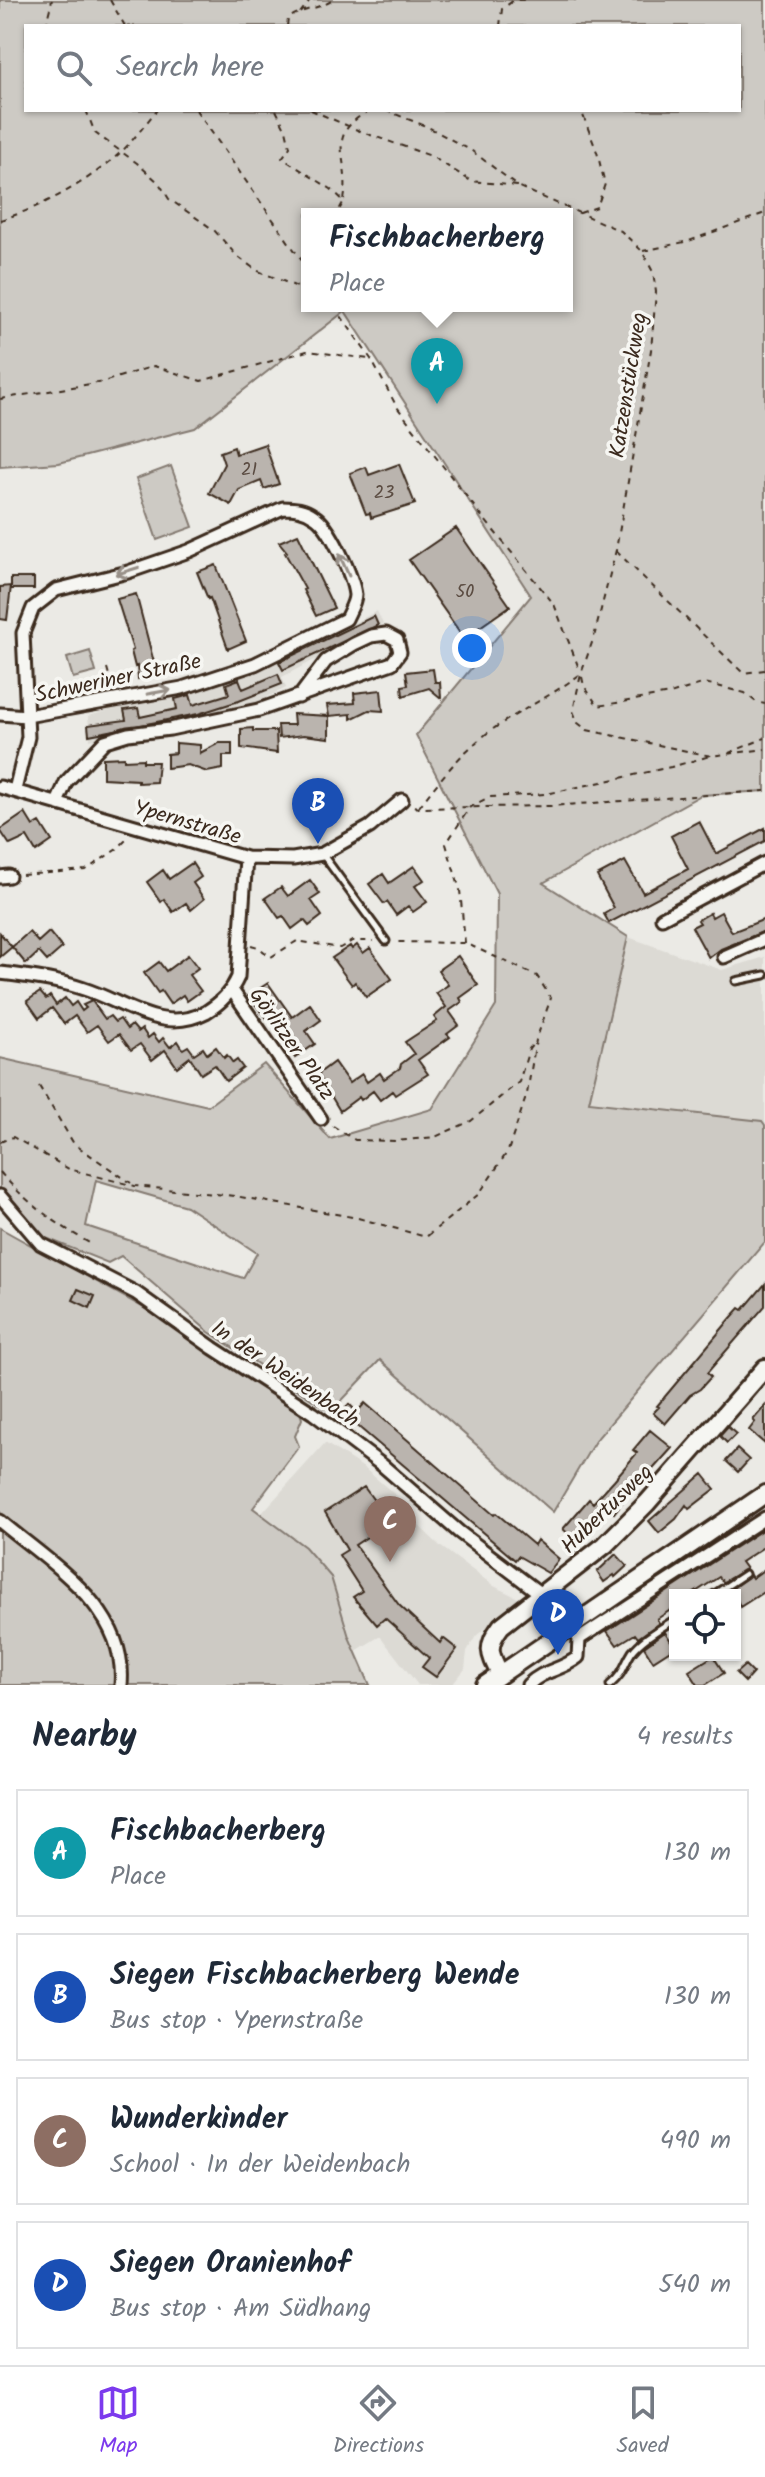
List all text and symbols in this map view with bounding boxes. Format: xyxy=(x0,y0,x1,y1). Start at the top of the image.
search box xyxy=(24,24,741,112)
text: Search here xyxy=(116,44,264,92)
icon: search xyxy=(52,46,96,90)
popup xyxy=(301,208,573,312)
text: Fischbacherberg xyxy=(329,215,545,263)
text: Place xyxy=(329,263,385,305)
street label: Katzenstückweg xyxy=(601,310,658,461)
pin: A xyxy=(411,338,463,404)
house number: 21 xyxy=(241,456,257,485)
house number: 23 xyxy=(374,479,394,508)
one-way arrow xyxy=(336,553,351,577)
one-way arrow xyxy=(114,564,140,579)
house number: 50 xyxy=(456,578,474,607)
your location xyxy=(452,628,492,668)
street label: Schweriner Straße xyxy=(32,645,205,714)
one-way arrow xyxy=(146,683,171,698)
pin: B xyxy=(292,778,344,844)
street label: Ypernstraße xyxy=(129,791,245,855)
street label: Görlitzer Platz xyxy=(239,981,343,1109)
street label: In der Weidenbach xyxy=(203,1312,366,1438)
street label: Hubertusweg xyxy=(553,1456,662,1563)
pin: C xyxy=(364,1496,416,1562)
pin: D xyxy=(532,1589,584,1655)
map controls xyxy=(669,1589,741,1661)
button: locate xyxy=(669,1589,741,1661)
text: Nearby xyxy=(32,1710,137,1764)
text: 4 results xyxy=(637,1716,733,1758)
text: Fischbacherberg xyxy=(110,1808,326,1856)
text: A xyxy=(52,1832,68,1874)
text: 130 m xyxy=(664,1832,731,1874)
text: Place xyxy=(110,1856,166,1898)
text: Siegen Fischbacherberg Wende xyxy=(110,1952,519,2000)
text: B xyxy=(52,1976,68,2018)
text: 130 m xyxy=(664,1976,731,2018)
text: Bus stop · Ypernstraße xyxy=(110,2000,363,2042)
text: Wunderkinder xyxy=(110,2096,287,2144)
text: C xyxy=(52,2120,68,2162)
text: 490 m xyxy=(660,2120,731,2162)
text: School · In der Weidenbach xyxy=(110,2144,410,2186)
text: Siegen Oranienhof xyxy=(110,2240,350,2288)
text: D xyxy=(51,2264,69,2306)
text: 540 m xyxy=(659,2264,731,2306)
text: Bus stop · Am Südhang xyxy=(110,2288,371,2330)
tab: Map xyxy=(96,2381,140,2464)
tab: Directions xyxy=(333,2381,424,2464)
tab: Saved xyxy=(617,2381,669,2464)

